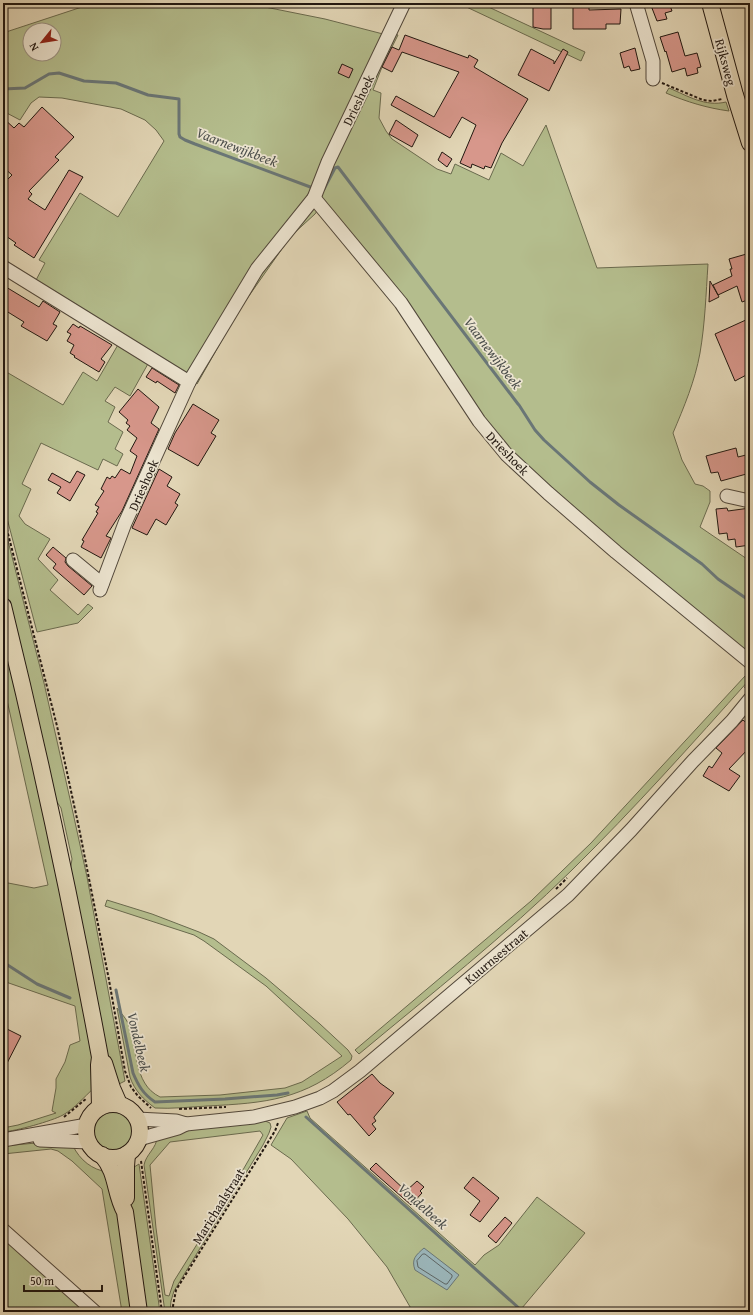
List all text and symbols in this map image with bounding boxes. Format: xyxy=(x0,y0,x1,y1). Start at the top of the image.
north arrow xyxy=(22,22,62,62)
street label: Rijksweg xyxy=(710,37,741,88)
text: N xyxy=(24,39,42,54)
street label: Drieshoek xyxy=(338,71,379,129)
water label: Vaarnewijkbeek xyxy=(193,122,281,172)
water label: Vaarnewijkbeek xyxy=(459,313,527,394)
street label: Drieshoek xyxy=(482,427,534,480)
street label: Drieshoek xyxy=(124,456,163,514)
street label: Kuurnsestraat xyxy=(461,924,532,989)
water label: Vondelbeek xyxy=(122,1010,156,1075)
street label: Marichaalstraat xyxy=(187,1164,250,1248)
water label: Vondelbeek xyxy=(394,1178,453,1234)
scale bar xyxy=(24,1267,102,1293)
text: 50 m xyxy=(30,1272,54,1289)

